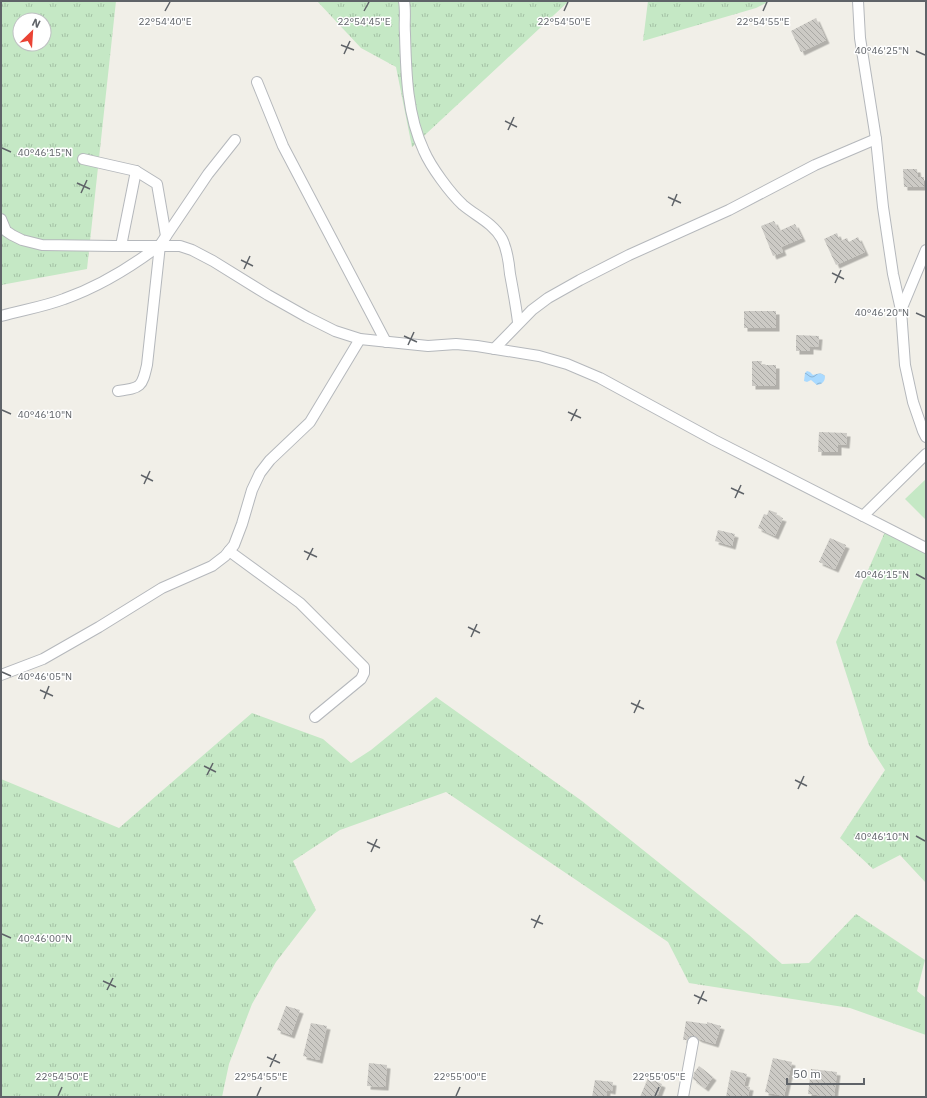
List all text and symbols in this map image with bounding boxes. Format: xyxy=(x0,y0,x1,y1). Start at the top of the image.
north arrow xyxy=(12,12,52,52)
text: N xyxy=(30,15,43,31)
text: 22°54'40"E xyxy=(138,15,192,28)
text: 22°54'45"E xyxy=(337,15,391,28)
text: 22°54'50"E xyxy=(537,15,591,28)
text: 22°54'55"E xyxy=(736,15,790,28)
text: 40°46'25"N xyxy=(855,44,909,57)
text: 40°46'15"N xyxy=(18,146,72,159)
text: 40°46'20"N xyxy=(855,306,909,319)
text: 40°46'10"N xyxy=(18,408,72,421)
text: 40°46'15"N xyxy=(855,568,909,581)
text: 40°46'05"N xyxy=(18,670,72,683)
text: 40°46'10"N xyxy=(855,830,909,843)
text: 40°46'00"N xyxy=(18,932,72,945)
scale bar xyxy=(787,1060,864,1086)
text: 50 m xyxy=(793,1066,821,1081)
text: 22°54'50"E xyxy=(35,1070,89,1083)
text: 22°54'55"E xyxy=(234,1070,288,1083)
text: 22°55'00"E xyxy=(433,1070,487,1083)
text: 22°55'05"E xyxy=(632,1070,686,1083)

